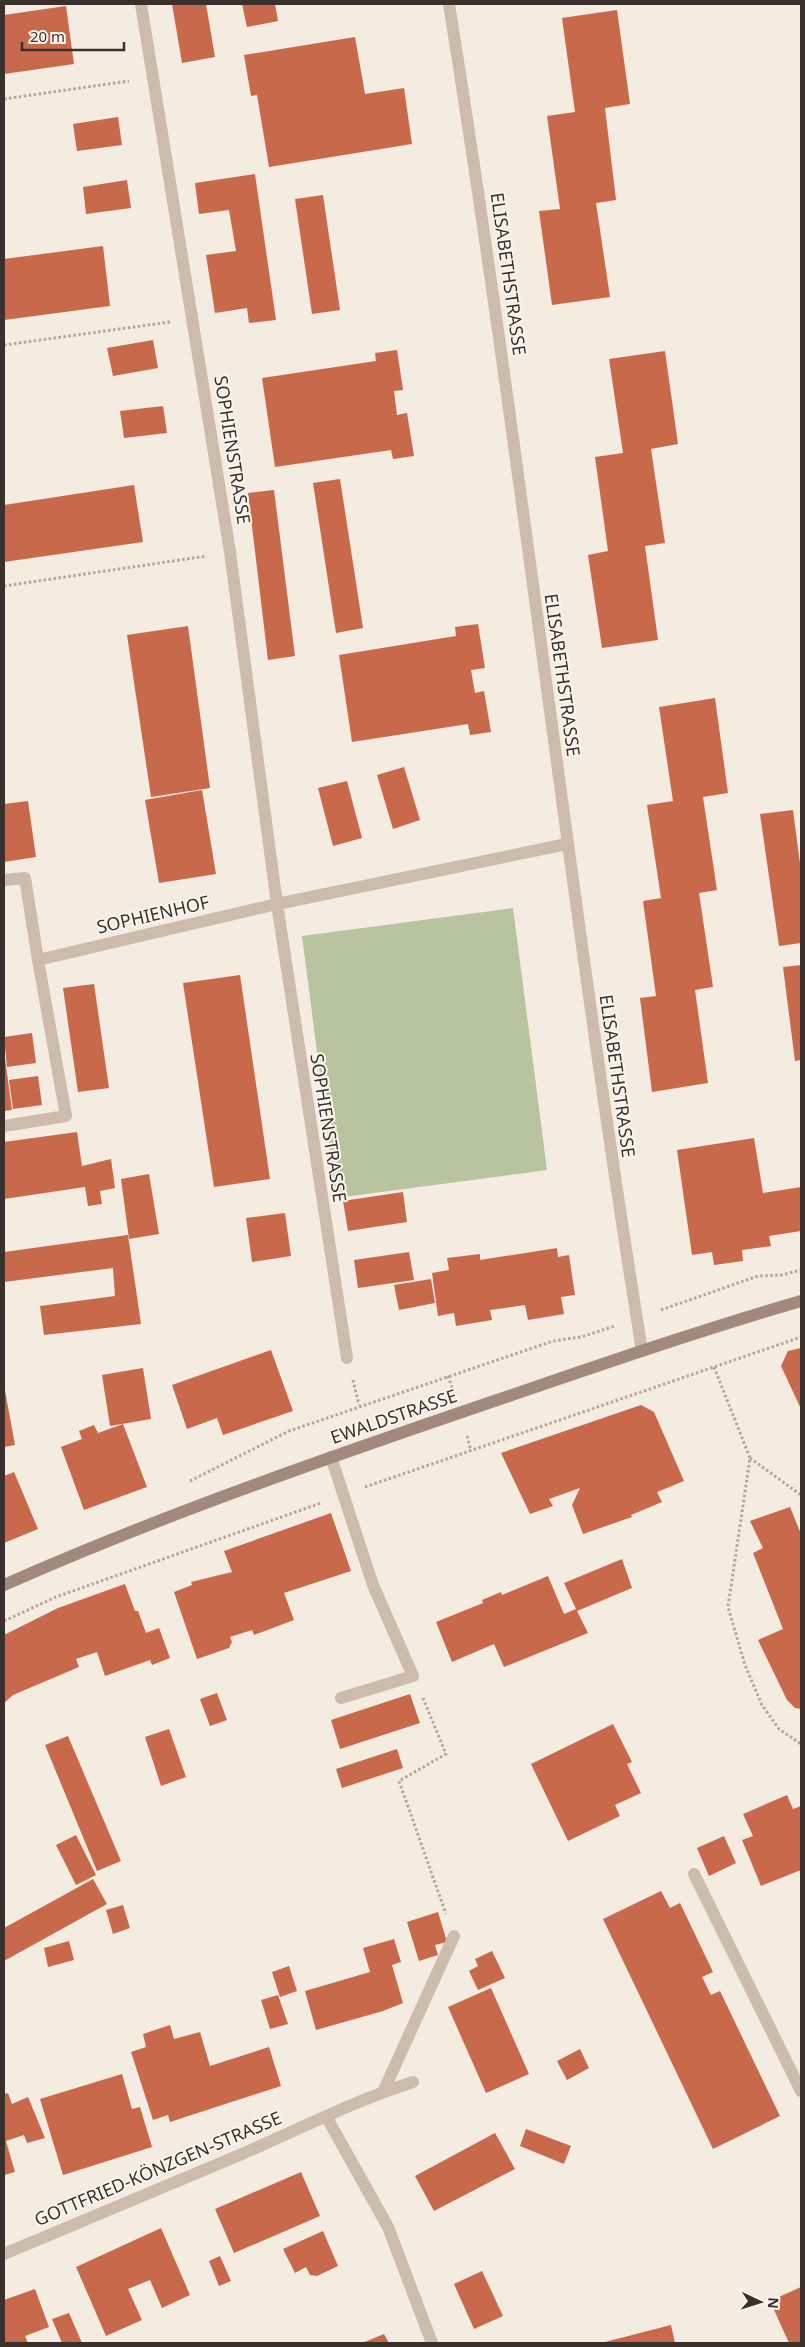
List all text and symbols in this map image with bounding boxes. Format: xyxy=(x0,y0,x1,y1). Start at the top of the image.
scale bar xyxy=(22,20,125,52)
text: 20 m xyxy=(30,26,65,46)
street label: ELISABETHSTRASSE xyxy=(486,191,532,357)
street label: SOPHIENSTRASSE xyxy=(209,374,257,526)
street label: ELISABETHSTRASSE xyxy=(540,592,586,758)
street label: SOPHIENHOF xyxy=(94,889,211,939)
street label: ELISABETHSTRASSE xyxy=(595,993,641,1159)
street label: SOPHIENSTRASSE xyxy=(305,1052,353,1204)
street label: EWALDSTRASSE xyxy=(327,1383,460,1449)
street label: GOTTFRIED-KÖNZGEN-STRASSE xyxy=(30,2105,285,2231)
north arrow xyxy=(735,2277,785,2327)
text: N xyxy=(764,2297,783,2309)

